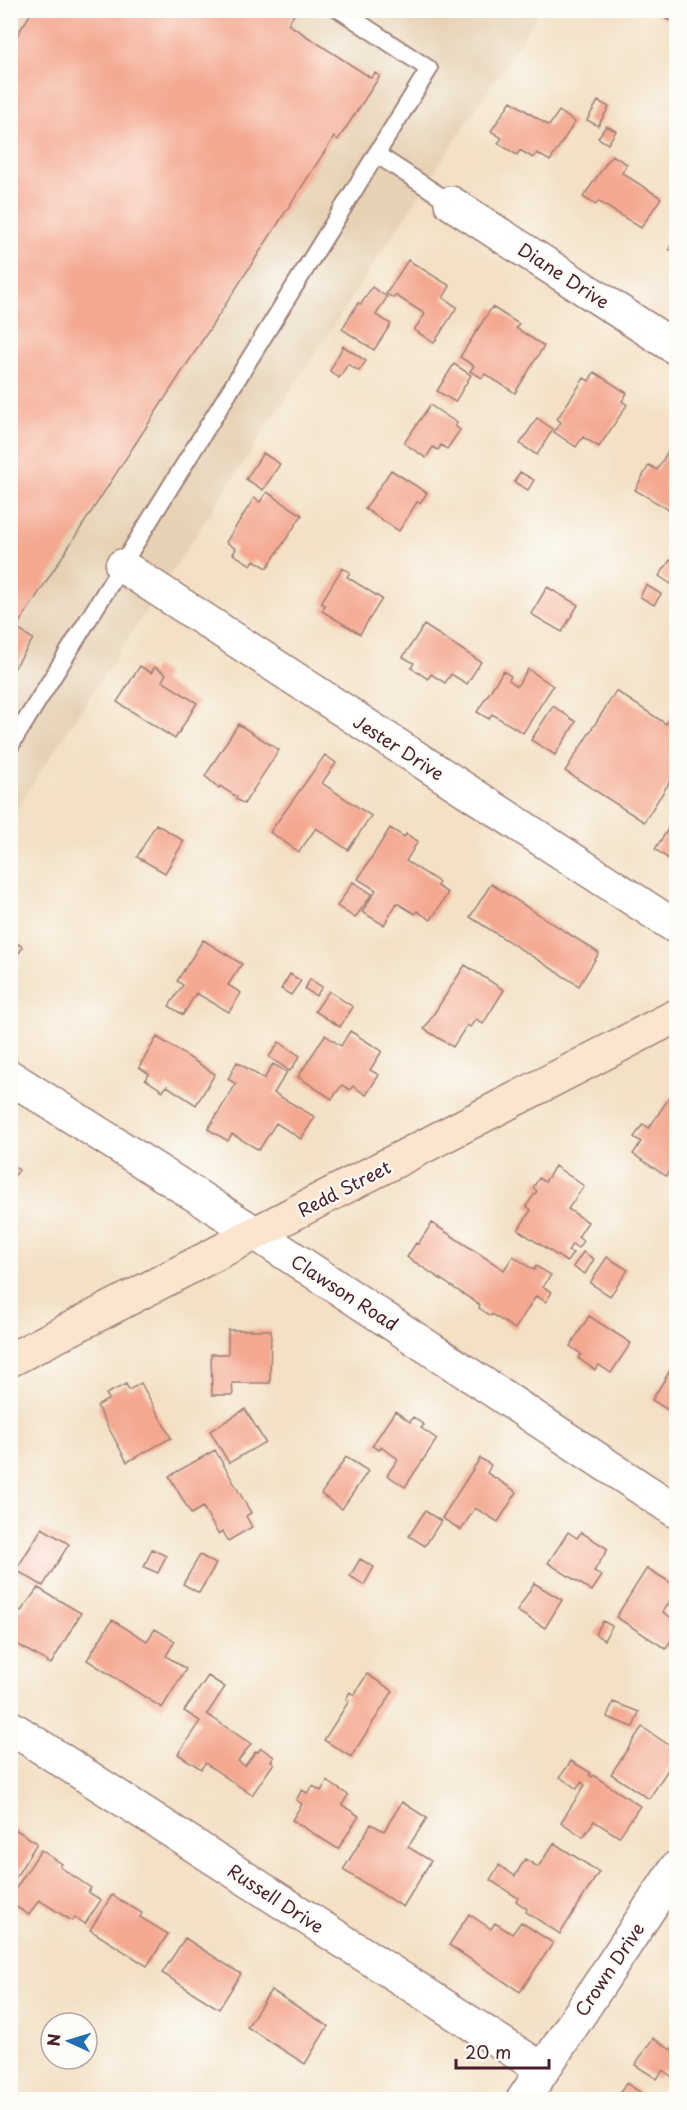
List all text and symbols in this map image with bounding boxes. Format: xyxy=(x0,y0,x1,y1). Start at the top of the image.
street label: Diane Drive xyxy=(513,235,615,315)
street label: Jester Drive xyxy=(348,708,450,786)
street label: Redd Street xyxy=(293,1153,395,1223)
street label: Clawson Road xyxy=(286,1247,404,1337)
street label: Russell Drive xyxy=(223,1857,329,1939)
street label: Crown Drive xyxy=(568,1917,650,2021)
north arrow xyxy=(39,2011,99,2071)
scale bar xyxy=(456,2032,549,2070)
text: N xyxy=(41,2033,65,2047)
text: 20 m xyxy=(465,2038,511,2065)

